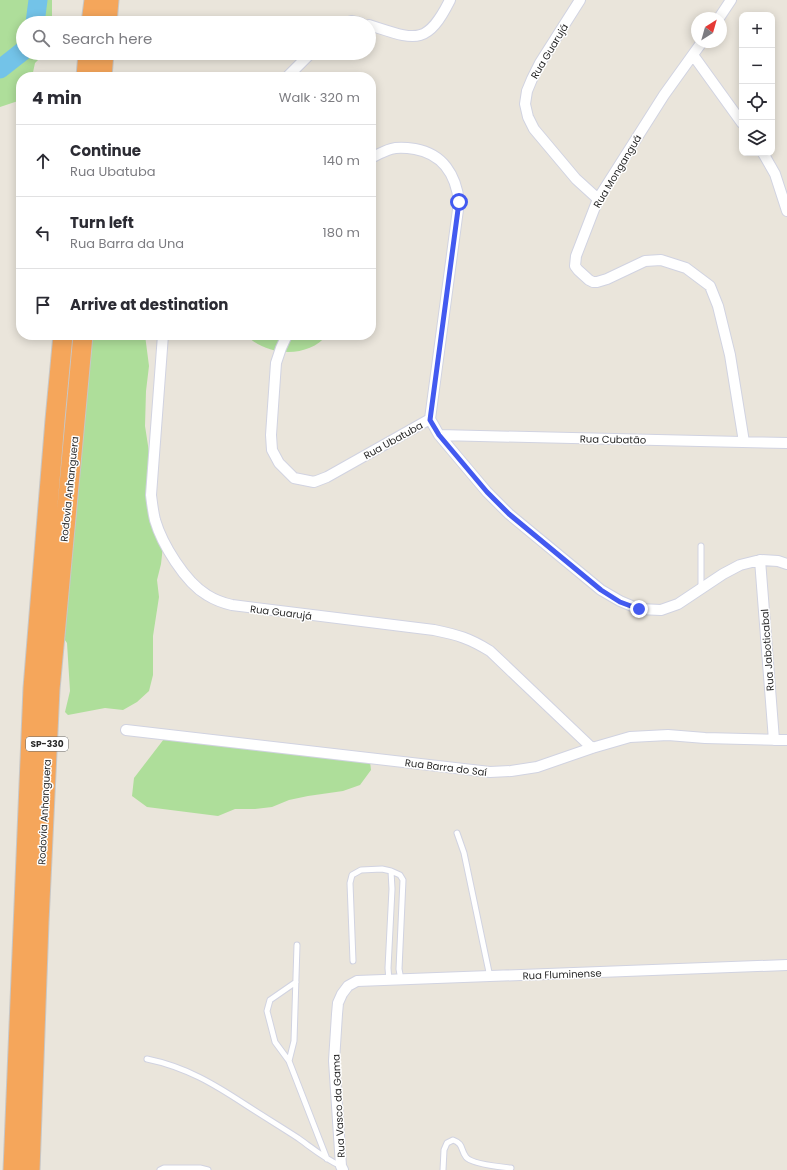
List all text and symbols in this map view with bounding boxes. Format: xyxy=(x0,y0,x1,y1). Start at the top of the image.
north arrow xyxy=(691,12,727,48)
map controls xyxy=(739,12,775,156)
button: + xyxy=(739,12,775,48)
search box xyxy=(16,16,376,60)
street label: Rua Guarujá xyxy=(527,21,572,82)
icon: search xyxy=(30,27,52,49)
text: Search here xyxy=(62,28,152,49)
button: − xyxy=(739,48,775,84)
button: locate xyxy=(739,84,775,120)
text: 4 min xyxy=(32,86,82,110)
text: Walk · 320 m xyxy=(279,88,360,107)
button: layers xyxy=(739,120,775,156)
street label: Rua Monganguá xyxy=(590,132,645,211)
text: Continue xyxy=(70,140,141,161)
icon: ahead xyxy=(32,150,54,172)
text: 140 m xyxy=(323,151,360,170)
text: Rua Ubatuba xyxy=(70,162,155,181)
route start xyxy=(450,193,468,211)
text: Turn left xyxy=(70,212,134,233)
icon: left xyxy=(32,222,54,244)
text: 180 m xyxy=(323,223,360,242)
text: Rua Barra da Una xyxy=(70,234,184,253)
icon: arrive xyxy=(32,294,54,316)
text: Arrive at destination xyxy=(70,294,228,315)
street label: Rua Ubatuba xyxy=(361,418,426,463)
street label: Rua Cubatão xyxy=(580,431,646,448)
street label: Rodovia Anhanguera xyxy=(57,436,82,542)
route end xyxy=(630,600,648,618)
street label: Rua Guarujá xyxy=(249,601,313,624)
street label: Rua Jaboticabal xyxy=(757,609,778,691)
road number: SP-330 xyxy=(26,737,68,751)
street label: Rua Barra do Saí xyxy=(404,755,488,780)
street label: Rodovia Anhanguera xyxy=(34,759,55,865)
street label: Rua Fluminense xyxy=(522,966,602,983)
street label: Rua Vasco da Gama xyxy=(328,1054,349,1158)

